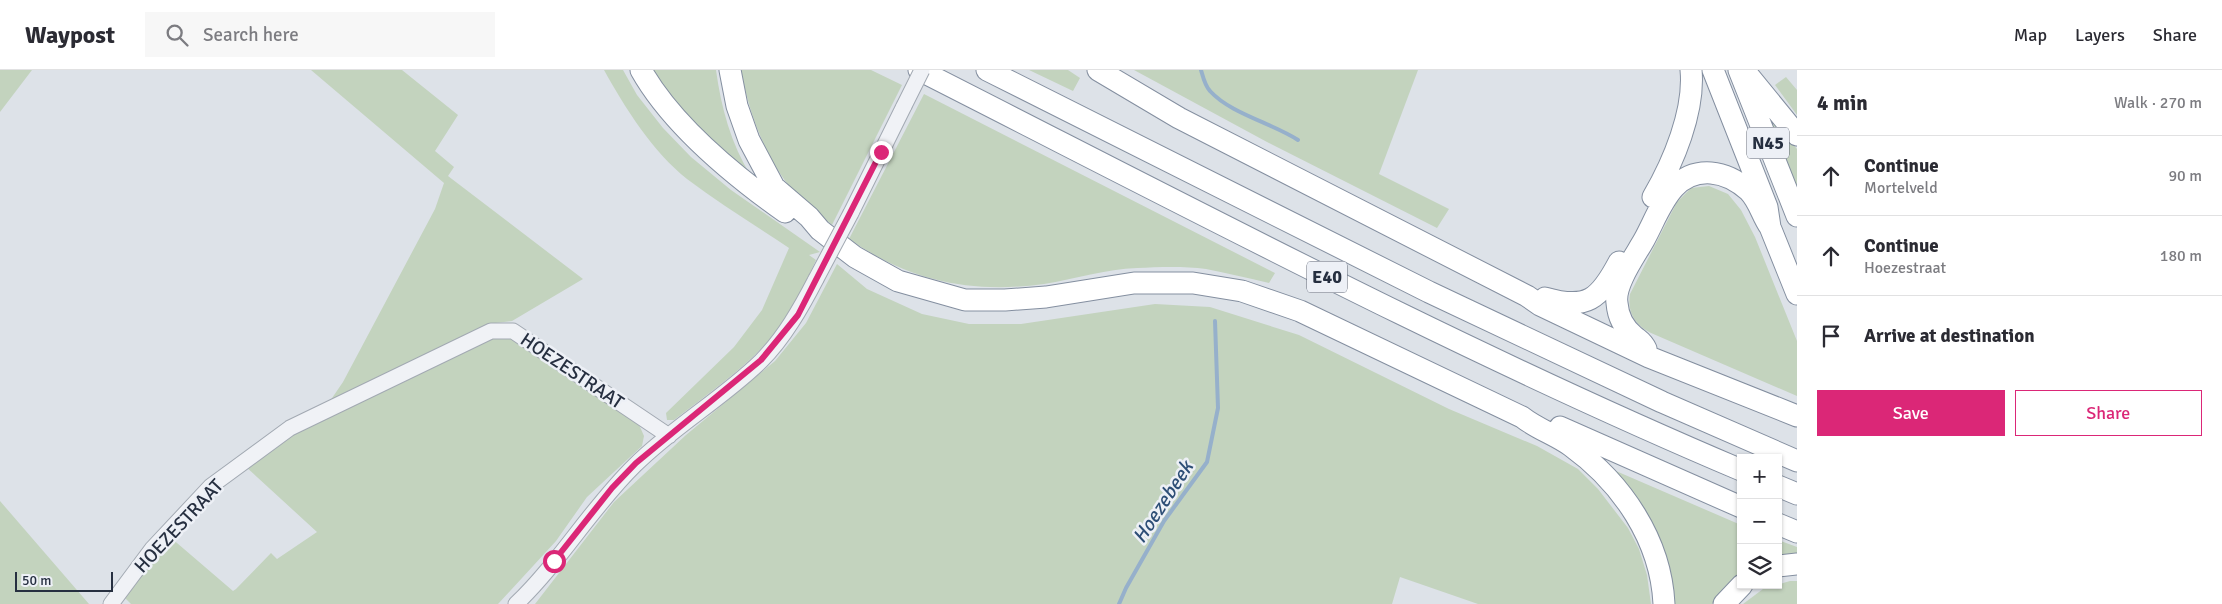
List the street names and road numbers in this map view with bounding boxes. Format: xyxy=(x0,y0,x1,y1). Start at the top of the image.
road number: N45 xyxy=(1747,128,1789,158)
road number: E40 xyxy=(1307,262,1347,292)
street label: HOEZESTRAAT xyxy=(516,328,629,415)
street label: HOEZESTRAAT xyxy=(129,474,229,578)

